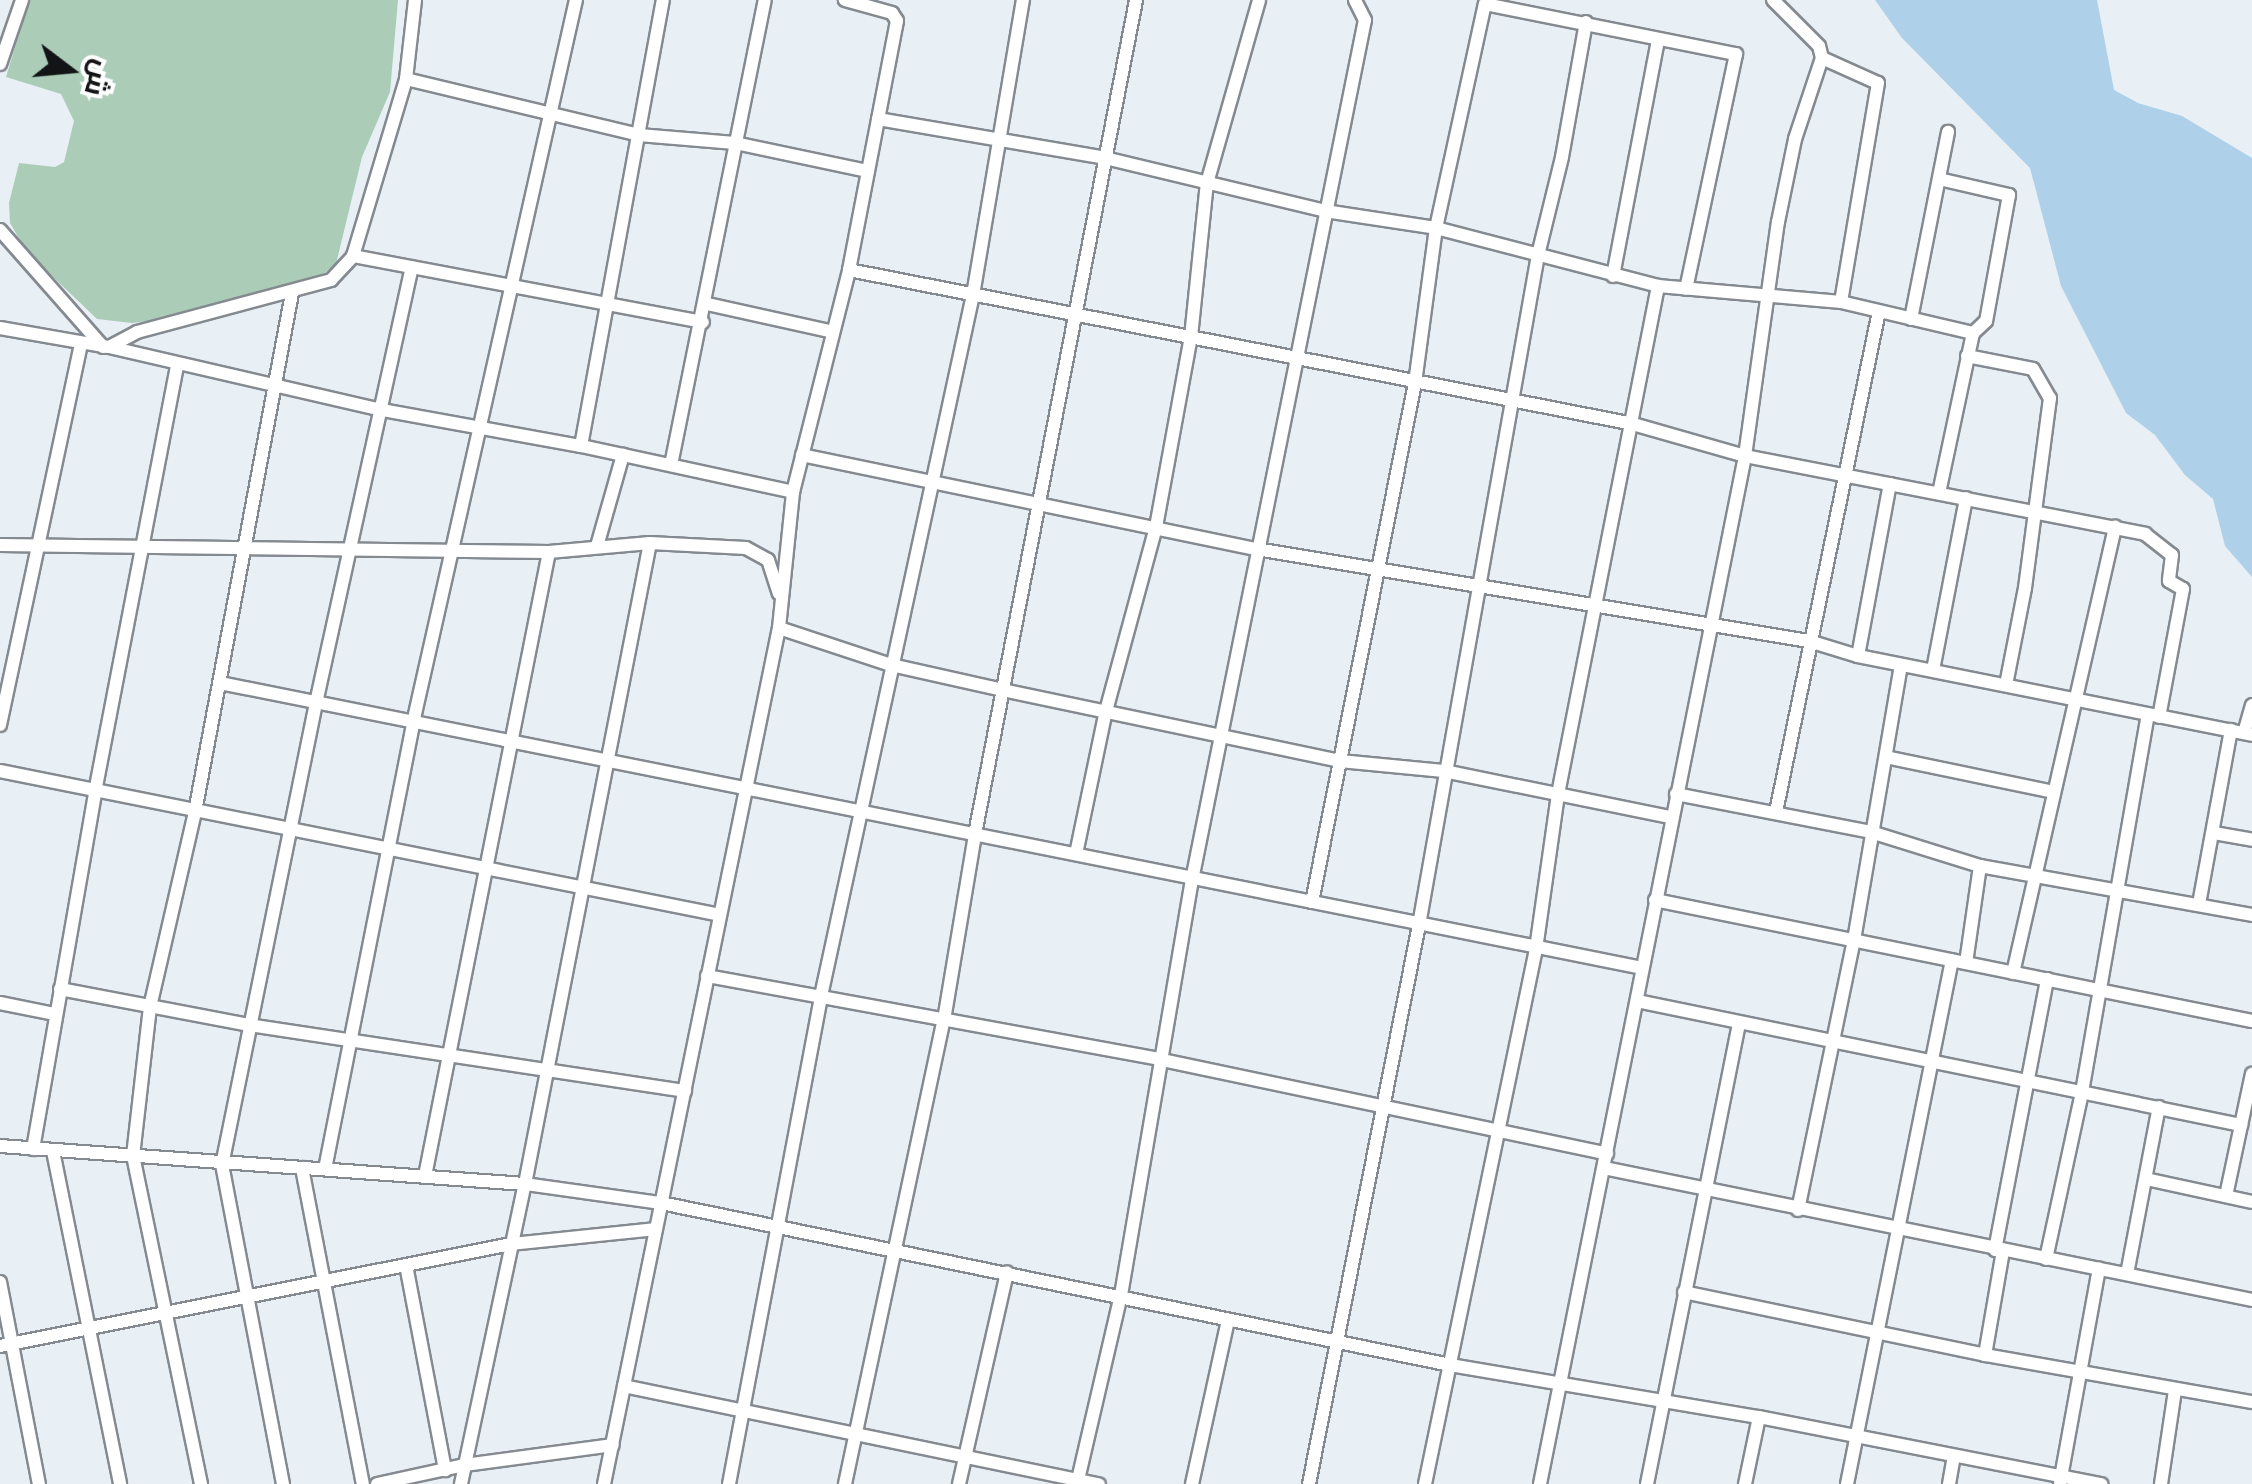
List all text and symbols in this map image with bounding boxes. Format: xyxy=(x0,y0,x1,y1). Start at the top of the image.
north arrow xyxy=(20,20,120,120)
text: ش xyxy=(77,56,121,101)

